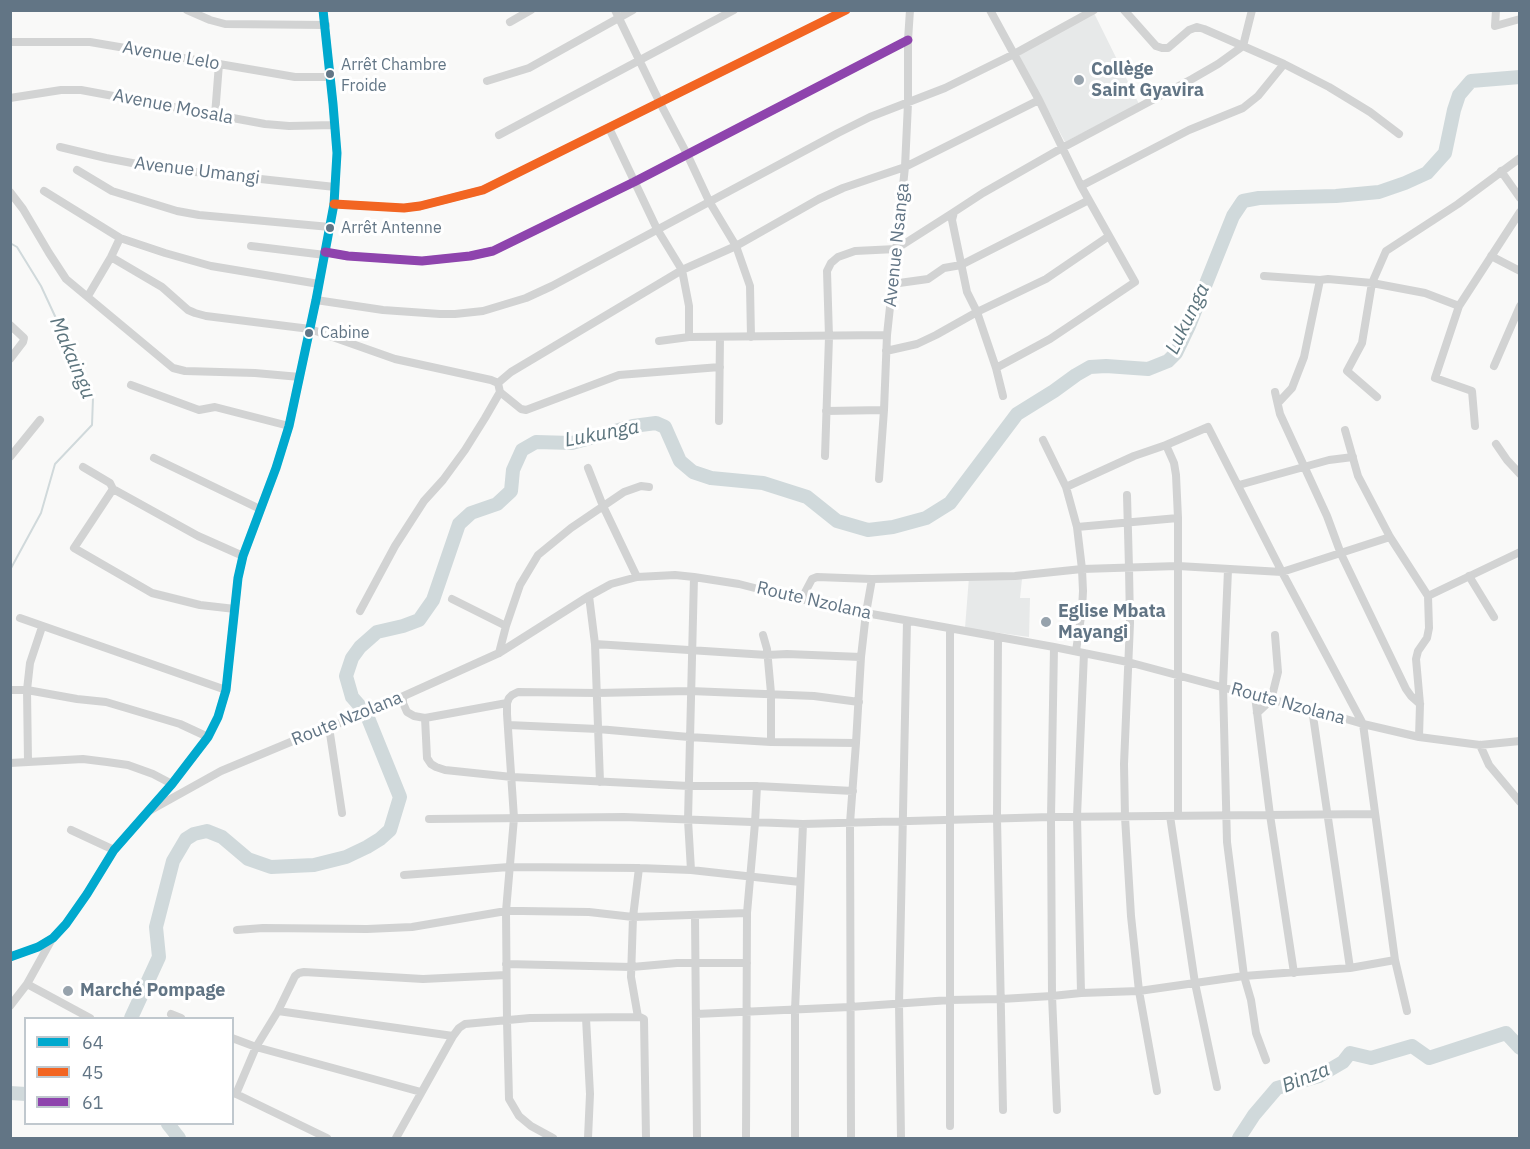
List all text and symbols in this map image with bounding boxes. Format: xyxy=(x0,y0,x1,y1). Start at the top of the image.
street label: Avenue Lelo xyxy=(121,37,221,75)
place label: Arrêt Chambre Froide xyxy=(341,55,446,93)
place label: Collège Saint Gyavira xyxy=(1091,59,1204,101)
marker: Arrêt Chambre Froide xyxy=(324,68,336,80)
marker: Collège Saint Gyavira xyxy=(1072,73,1086,87)
street label: Avenue Mosala xyxy=(111,85,235,129)
street label: Avenue Umangi xyxy=(133,153,261,189)
street label: Avenue Nsanga xyxy=(880,182,914,308)
place label: Arrêt Antenne xyxy=(341,218,442,238)
marker: Arrêt Antenne xyxy=(324,222,336,234)
water label: Lukunga xyxy=(1161,280,1215,358)
water label: Makaingu xyxy=(44,313,100,403)
place label: Cabine xyxy=(320,323,370,343)
marker: Cabine xyxy=(303,327,315,339)
water label: Lukunga xyxy=(563,415,641,453)
street label: Route Nzolana xyxy=(754,577,874,625)
place label: Eglise Mbata Mayangi xyxy=(1058,601,1166,644)
marker: Eglise Mbata Mayangi xyxy=(1039,615,1053,629)
street label: Route Nzolana xyxy=(1229,678,1347,730)
street label: Route Nzolana xyxy=(289,687,405,751)
place label: Marché Pompage xyxy=(80,980,225,1002)
marker: Marché Pompage xyxy=(61,984,75,998)
legend xyxy=(24,1017,234,1125)
text: 64 xyxy=(82,1031,104,1054)
water label: Binza xyxy=(1278,1058,1334,1098)
text: 45 xyxy=(82,1061,104,1084)
text: 61 xyxy=(82,1091,104,1114)

